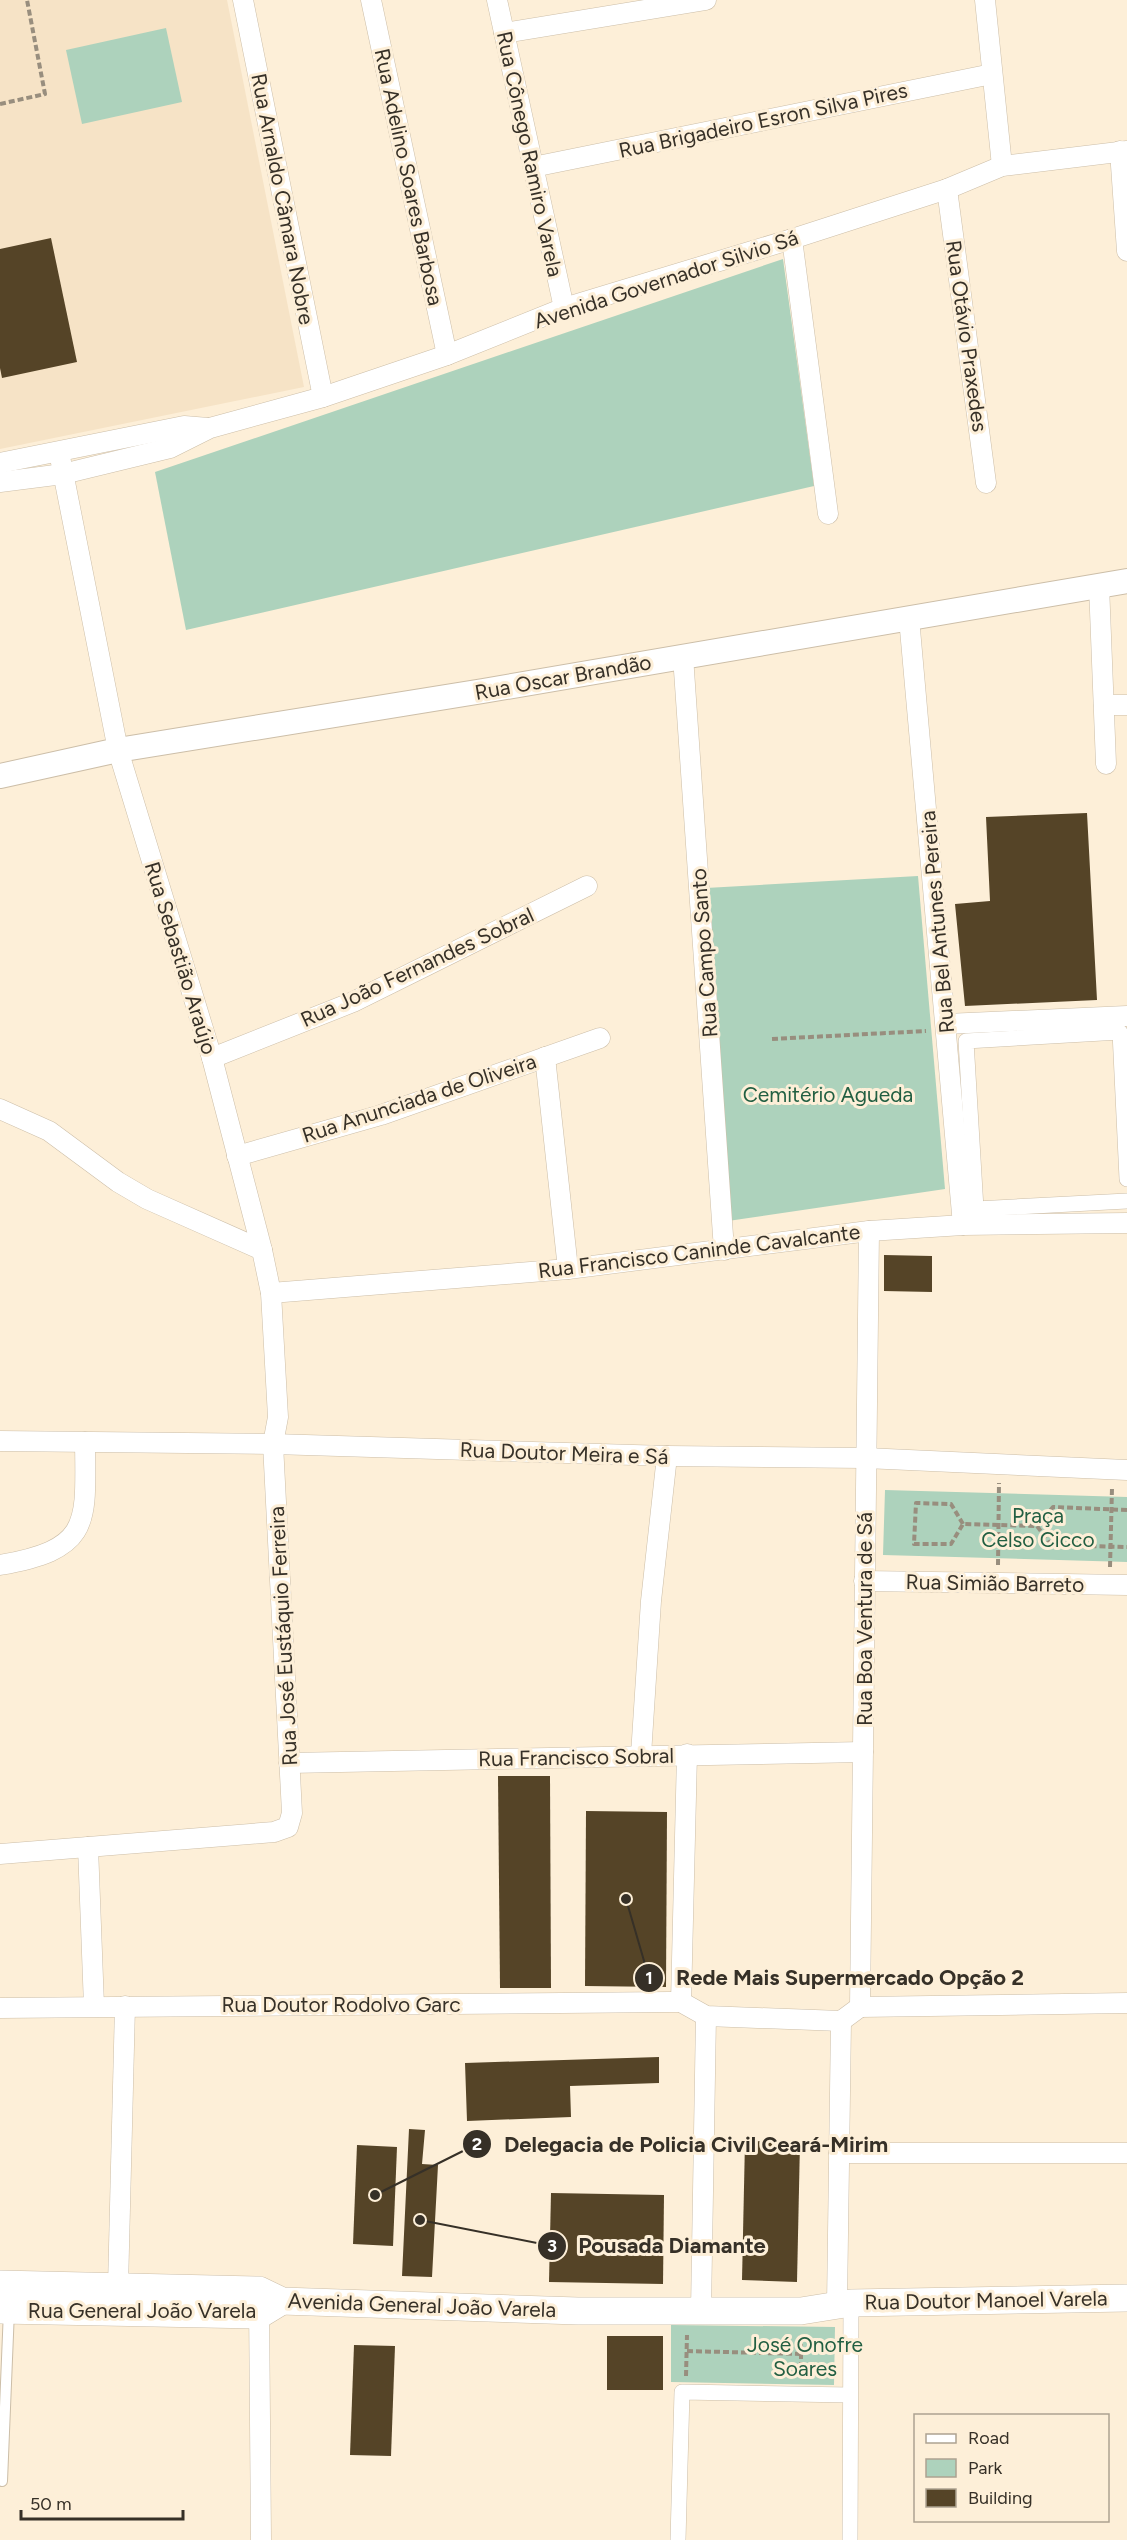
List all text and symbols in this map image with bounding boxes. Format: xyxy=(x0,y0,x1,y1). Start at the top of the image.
street label: Rua Cônego Ramiro Varela xyxy=(492,29,568,279)
street label: Rua Adelino Soares Barbosa xyxy=(370,46,448,308)
street label: Rua Arnaldo Câmara Nobre xyxy=(246,71,320,327)
street label: Rua Brigadeiro Esron Silva Pires xyxy=(616,77,910,163)
street label: Avenida Governador Silvio Sá xyxy=(531,224,801,334)
street label: Rua Otávio Praxedes xyxy=(941,238,993,434)
street label: Rua Oscar Brandão xyxy=(473,649,653,705)
street label: Rua Bel Antunes Pereira xyxy=(915,810,959,1034)
street label: Rua Sebastião Araújo xyxy=(140,859,222,1057)
street label: Rua Campo Santo xyxy=(686,868,722,1038)
street label: Rua João Fernandes Sobral xyxy=(296,902,538,1032)
street label: Rua Anunciada de Oliveira xyxy=(299,1048,539,1148)
park label: Cemitério Agueda xyxy=(743,1082,913,1107)
street label: Rua Francisco Caninde Cavalcante xyxy=(537,1219,861,1283)
street label: Rua Doutor Meira e Sá xyxy=(459,1437,669,1469)
park label: Praça Celso Cicco xyxy=(981,1503,1095,1552)
street label: Rua José Eustáquio Ferreira xyxy=(264,1506,302,1766)
street label: Rua Boa Ventura de Sá xyxy=(852,1512,877,1726)
street label: Rua Simião Barreto xyxy=(905,1569,1085,1597)
street label: Rua Francisco Sobral xyxy=(478,1743,674,1771)
callout: Rede Mais Supermercado Opção 2 xyxy=(634,1958,1036,1998)
text: Rede Mais Supermercado Opção 2 xyxy=(676,1964,1024,1991)
text: 1 xyxy=(645,1967,653,1989)
street label: Rua Doutor Rodolvo Garc xyxy=(221,1992,461,2017)
callout: Delegacia de Policia Civil Ceará-Mirim xyxy=(462,2124,900,2164)
text: Delegacia de Policia Civil Ceará-Mirim xyxy=(504,2131,888,2158)
text: 2 xyxy=(472,2133,482,2155)
callout: Pousada Diamante xyxy=(537,2226,778,2266)
text: Pousada Diamante xyxy=(578,2232,766,2259)
text: 3 xyxy=(547,2235,557,2257)
street label: Rua Doutor Manoel Varela xyxy=(864,2285,1108,2315)
street label: Avenida General João Varela xyxy=(287,2288,557,2322)
street label: Rua General João Varela xyxy=(28,2298,256,2323)
park label: José Onofre Soares xyxy=(747,2332,863,2381)
legend xyxy=(914,2414,1109,2522)
text: Road xyxy=(968,2427,1009,2449)
text: Park xyxy=(968,2457,1003,2479)
scale bar xyxy=(21,2483,183,2521)
text: Building xyxy=(968,2487,1033,2509)
text: 50 m xyxy=(30,2493,72,2515)

